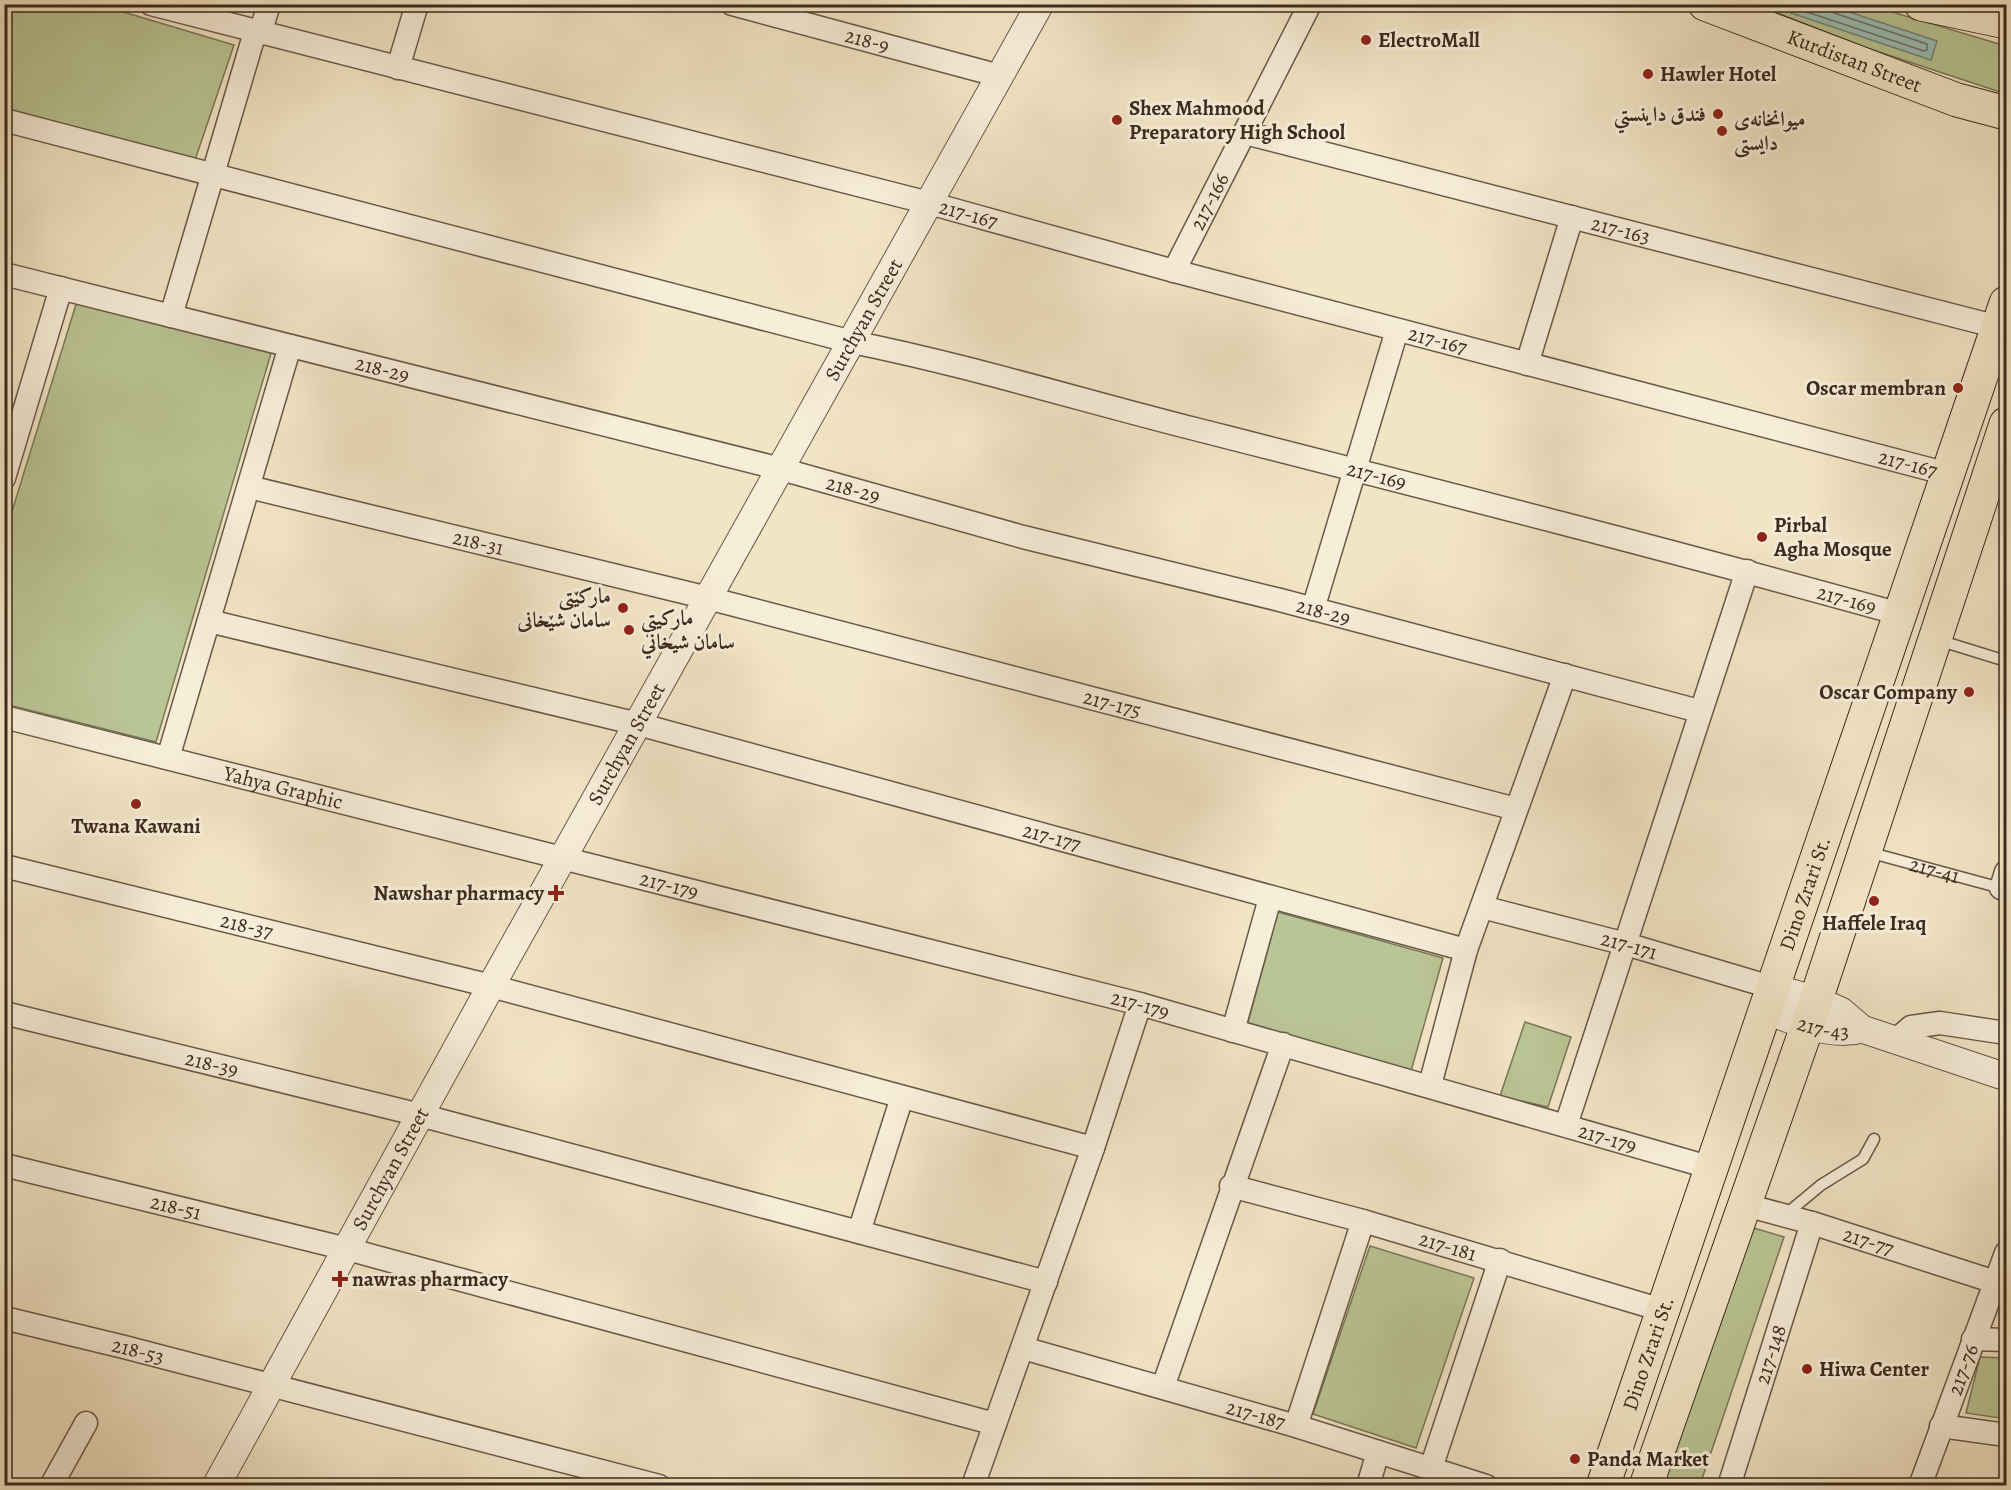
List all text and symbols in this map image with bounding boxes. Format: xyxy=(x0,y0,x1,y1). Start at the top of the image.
street label: 218-9 xyxy=(842,21,893,60)
street label: Kurdistan Street xyxy=(1783,23,1926,99)
place label: ElectroMall xyxy=(1378,26,1480,54)
marker: ElectroMall xyxy=(1359,33,1373,47)
place label: Hawler Hotel xyxy=(1660,60,1777,88)
marker: Hawler Hotel xyxy=(1641,67,1655,81)
place label: Shex Mahmood Preparatory High School xyxy=(1129,94,1346,146)
place label: فندق داينستي xyxy=(1614,100,1706,134)
place label: میوانخانەی دایستی xyxy=(1734,105,1805,158)
marker: فندق داينستي xyxy=(1711,107,1725,121)
marker: Shex Mahmood Preparatory High School xyxy=(1110,113,1124,127)
marker: میوانخانەی دایستی xyxy=(1715,124,1729,138)
street label: 217-166 xyxy=(1183,168,1236,235)
street label: 217-167 xyxy=(936,192,1001,235)
street label: 217-163 xyxy=(1588,209,1653,251)
street label: Surchyan Street xyxy=(818,253,909,386)
street label: 217-167 xyxy=(1405,319,1470,361)
street label: 218-29 xyxy=(352,349,412,389)
place label: Oscar membran xyxy=(1806,374,1946,402)
marker: Oscar membran xyxy=(1951,381,1965,395)
street label: 217-167 xyxy=(1875,442,1940,485)
street label: 217-169 xyxy=(1344,454,1409,496)
street label: 218-29 xyxy=(823,468,883,510)
place label: Pirbal Agha Mosque xyxy=(1773,511,1892,563)
street label: 218-31 xyxy=(450,523,507,562)
marker: Pirbal Agha Mosque xyxy=(1755,530,1769,544)
street label: 217-169 xyxy=(1814,578,1879,621)
place label: مارکێتی سامان شێخانی xyxy=(516,582,611,634)
street label: 218-29 xyxy=(1293,591,1354,632)
marker: مارکێتی سامان شێخانی xyxy=(616,601,630,615)
place label: ماركيتي سامان شيخاني xyxy=(640,604,735,660)
marker: ماركيتي سامان شيخاني xyxy=(622,623,636,637)
street label: Surchyan Street xyxy=(581,678,672,810)
place label: Oscar Company xyxy=(1819,678,1958,706)
street label: 217-175 xyxy=(1080,683,1144,725)
marker: Oscar Company xyxy=(1962,685,1976,699)
street label: Yahya Graphic xyxy=(220,759,346,816)
marker: Twana Kawani xyxy=(129,797,143,811)
place label: Twana Kawani xyxy=(71,812,201,840)
street label: 217-177 xyxy=(1020,816,1084,858)
street label: Dino Zrari St. xyxy=(1772,833,1837,954)
street label: 217-41 xyxy=(1906,850,1963,890)
street label: 217-179 xyxy=(637,864,701,906)
place label: Nawshar pharmacy xyxy=(373,879,545,907)
marker: Nawshar pharmacy xyxy=(549,886,563,900)
marker: Haffele Iraq xyxy=(1867,894,1881,908)
street label: 218-37 xyxy=(218,906,276,946)
place label: Haffele Iraq xyxy=(1822,909,1927,937)
street label: 217-171 xyxy=(1598,924,1661,967)
street label: 217-179 xyxy=(1108,983,1173,1026)
street label: 217-43 xyxy=(1794,1009,1849,1046)
street label: 218-39 xyxy=(182,1044,241,1084)
street label: Surchyan Street xyxy=(345,1102,436,1235)
street label: 217-179 xyxy=(1575,1116,1640,1160)
street label: 218-51 xyxy=(148,1187,204,1227)
street label: 217-77 xyxy=(1840,1220,1898,1263)
street label: 217-181 xyxy=(1416,1224,1480,1268)
place label: nawras pharmacy xyxy=(352,1265,509,1293)
marker: nawras pharmacy xyxy=(333,1272,347,1286)
street label: Dino Zrari St. xyxy=(1616,1293,1681,1414)
street label: 217-148 xyxy=(1748,1321,1793,1388)
street label: 218-53 xyxy=(109,1331,167,1371)
street label: 217-76 xyxy=(1941,1340,1985,1399)
place label: Hiwa Center xyxy=(1819,1355,1929,1383)
marker: Hiwa Center xyxy=(1800,1362,1814,1376)
street label: 217-187 xyxy=(1223,1393,1289,1436)
place label: Panda Market xyxy=(1587,1445,1709,1473)
marker: Panda Market xyxy=(1568,1452,1582,1466)

